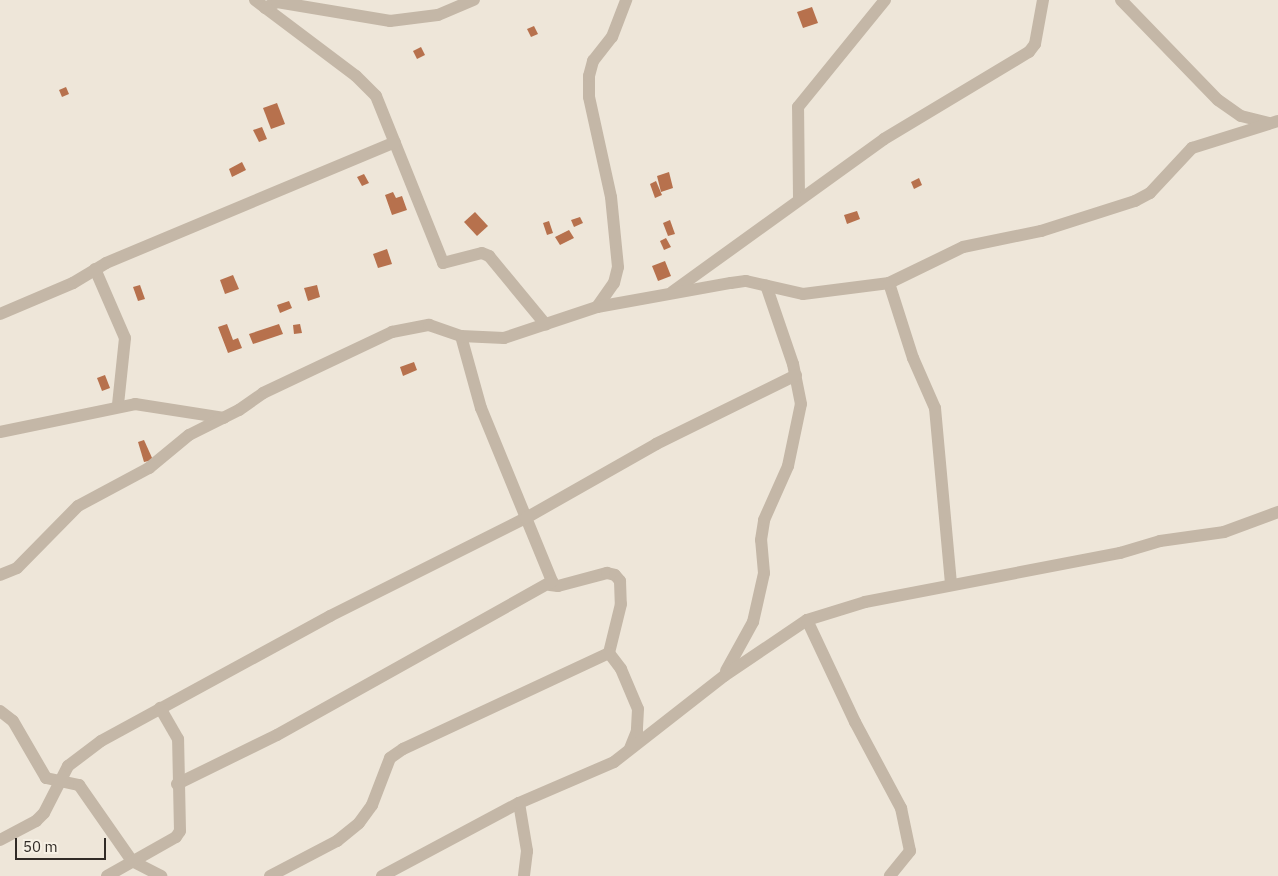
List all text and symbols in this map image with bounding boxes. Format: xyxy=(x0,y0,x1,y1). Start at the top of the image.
scale bar xyxy=(18,828,109,860)
text: 50 m xyxy=(23,837,58,856)

